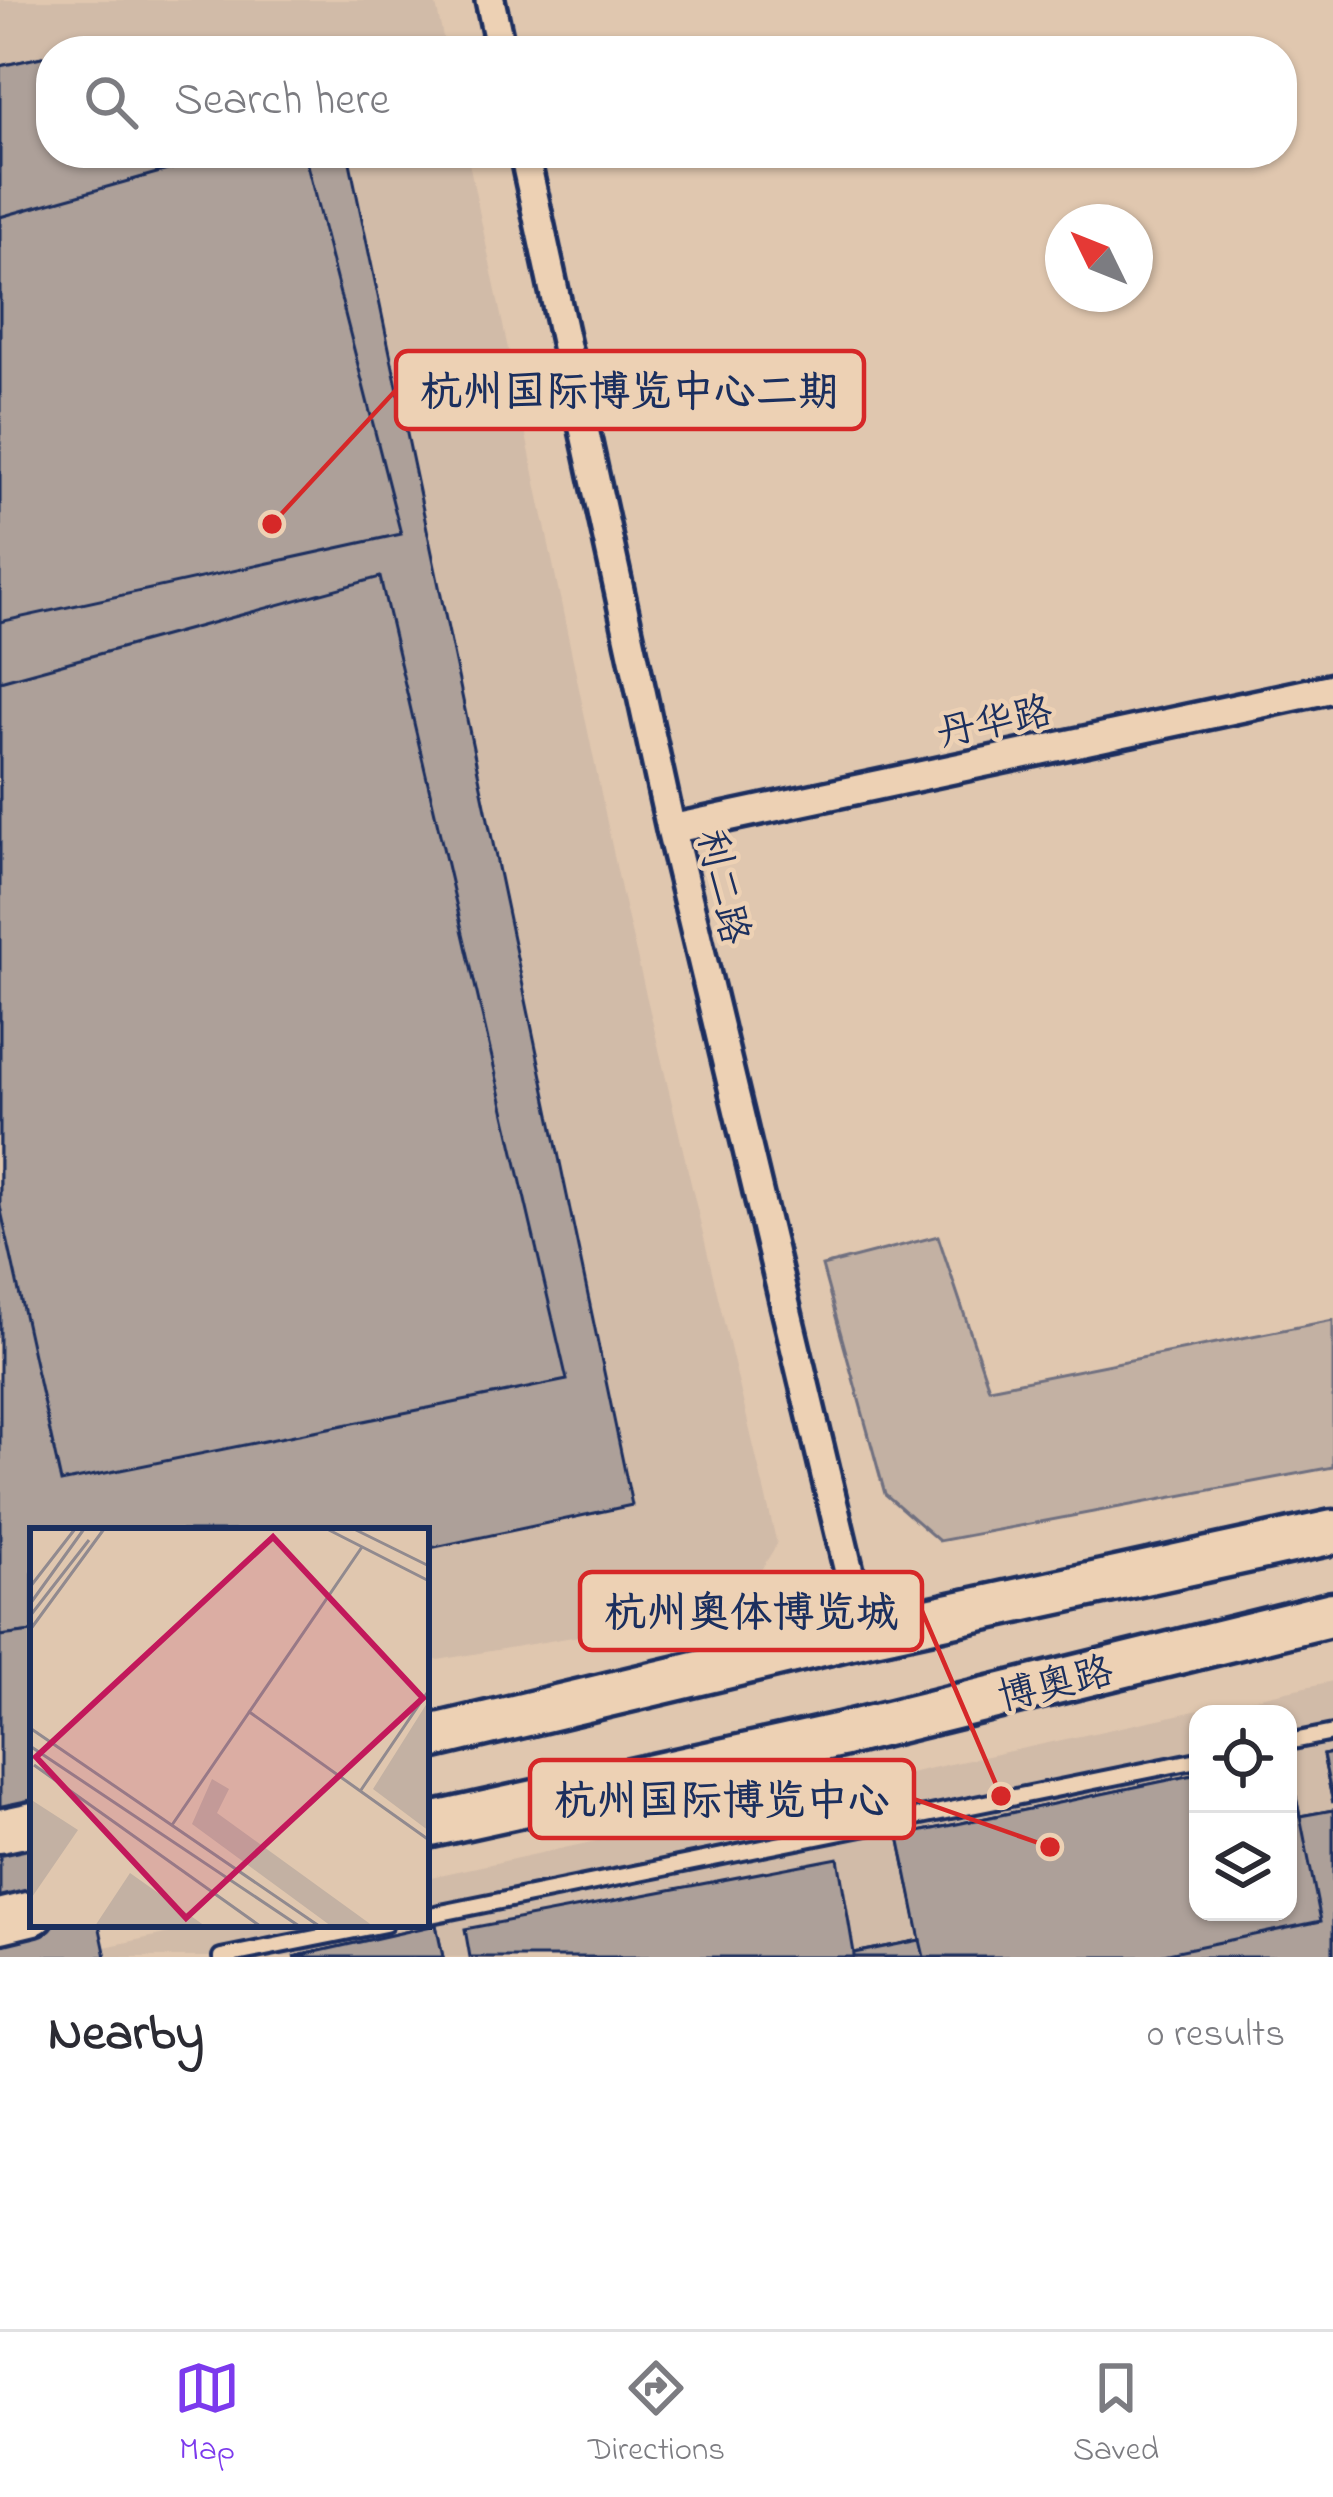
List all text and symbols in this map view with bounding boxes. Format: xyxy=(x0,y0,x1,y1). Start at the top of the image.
search box xyxy=(36,36,1297,168)
icon: search xyxy=(78,69,144,135)
text: Search here xyxy=(174,69,390,135)
north arrow xyxy=(1045,204,1153,312)
callout: 杭州国际博览中心二期 xyxy=(396,351,864,429)
text: 杭州国际博览中心二期 xyxy=(420,364,840,425)
street label: 丹华路 xyxy=(932,684,1058,764)
street label: 利二路 xyxy=(680,824,762,950)
inset map xyxy=(30,1528,429,1927)
callout: 杭州奥体博览城 xyxy=(580,1572,922,1650)
text: 杭州奥体博览城 xyxy=(604,1585,898,1646)
street label: 博奥路 xyxy=(992,1645,1120,1728)
map controls xyxy=(1189,1705,1297,1921)
button: locate xyxy=(1189,1705,1297,1813)
callout: 杭州国际博览中心 xyxy=(530,1760,914,1838)
text: 杭州国际博览中心 xyxy=(554,1773,890,1834)
button: layers xyxy=(1189,1813,1297,1921)
text: Nearby xyxy=(48,1998,204,2073)
text: 0 results xyxy=(1147,2007,1285,2064)
tab: Map xyxy=(174,2355,240,2475)
tab: Directions xyxy=(588,2355,725,2475)
tab: Saved xyxy=(1073,2355,1159,2475)

